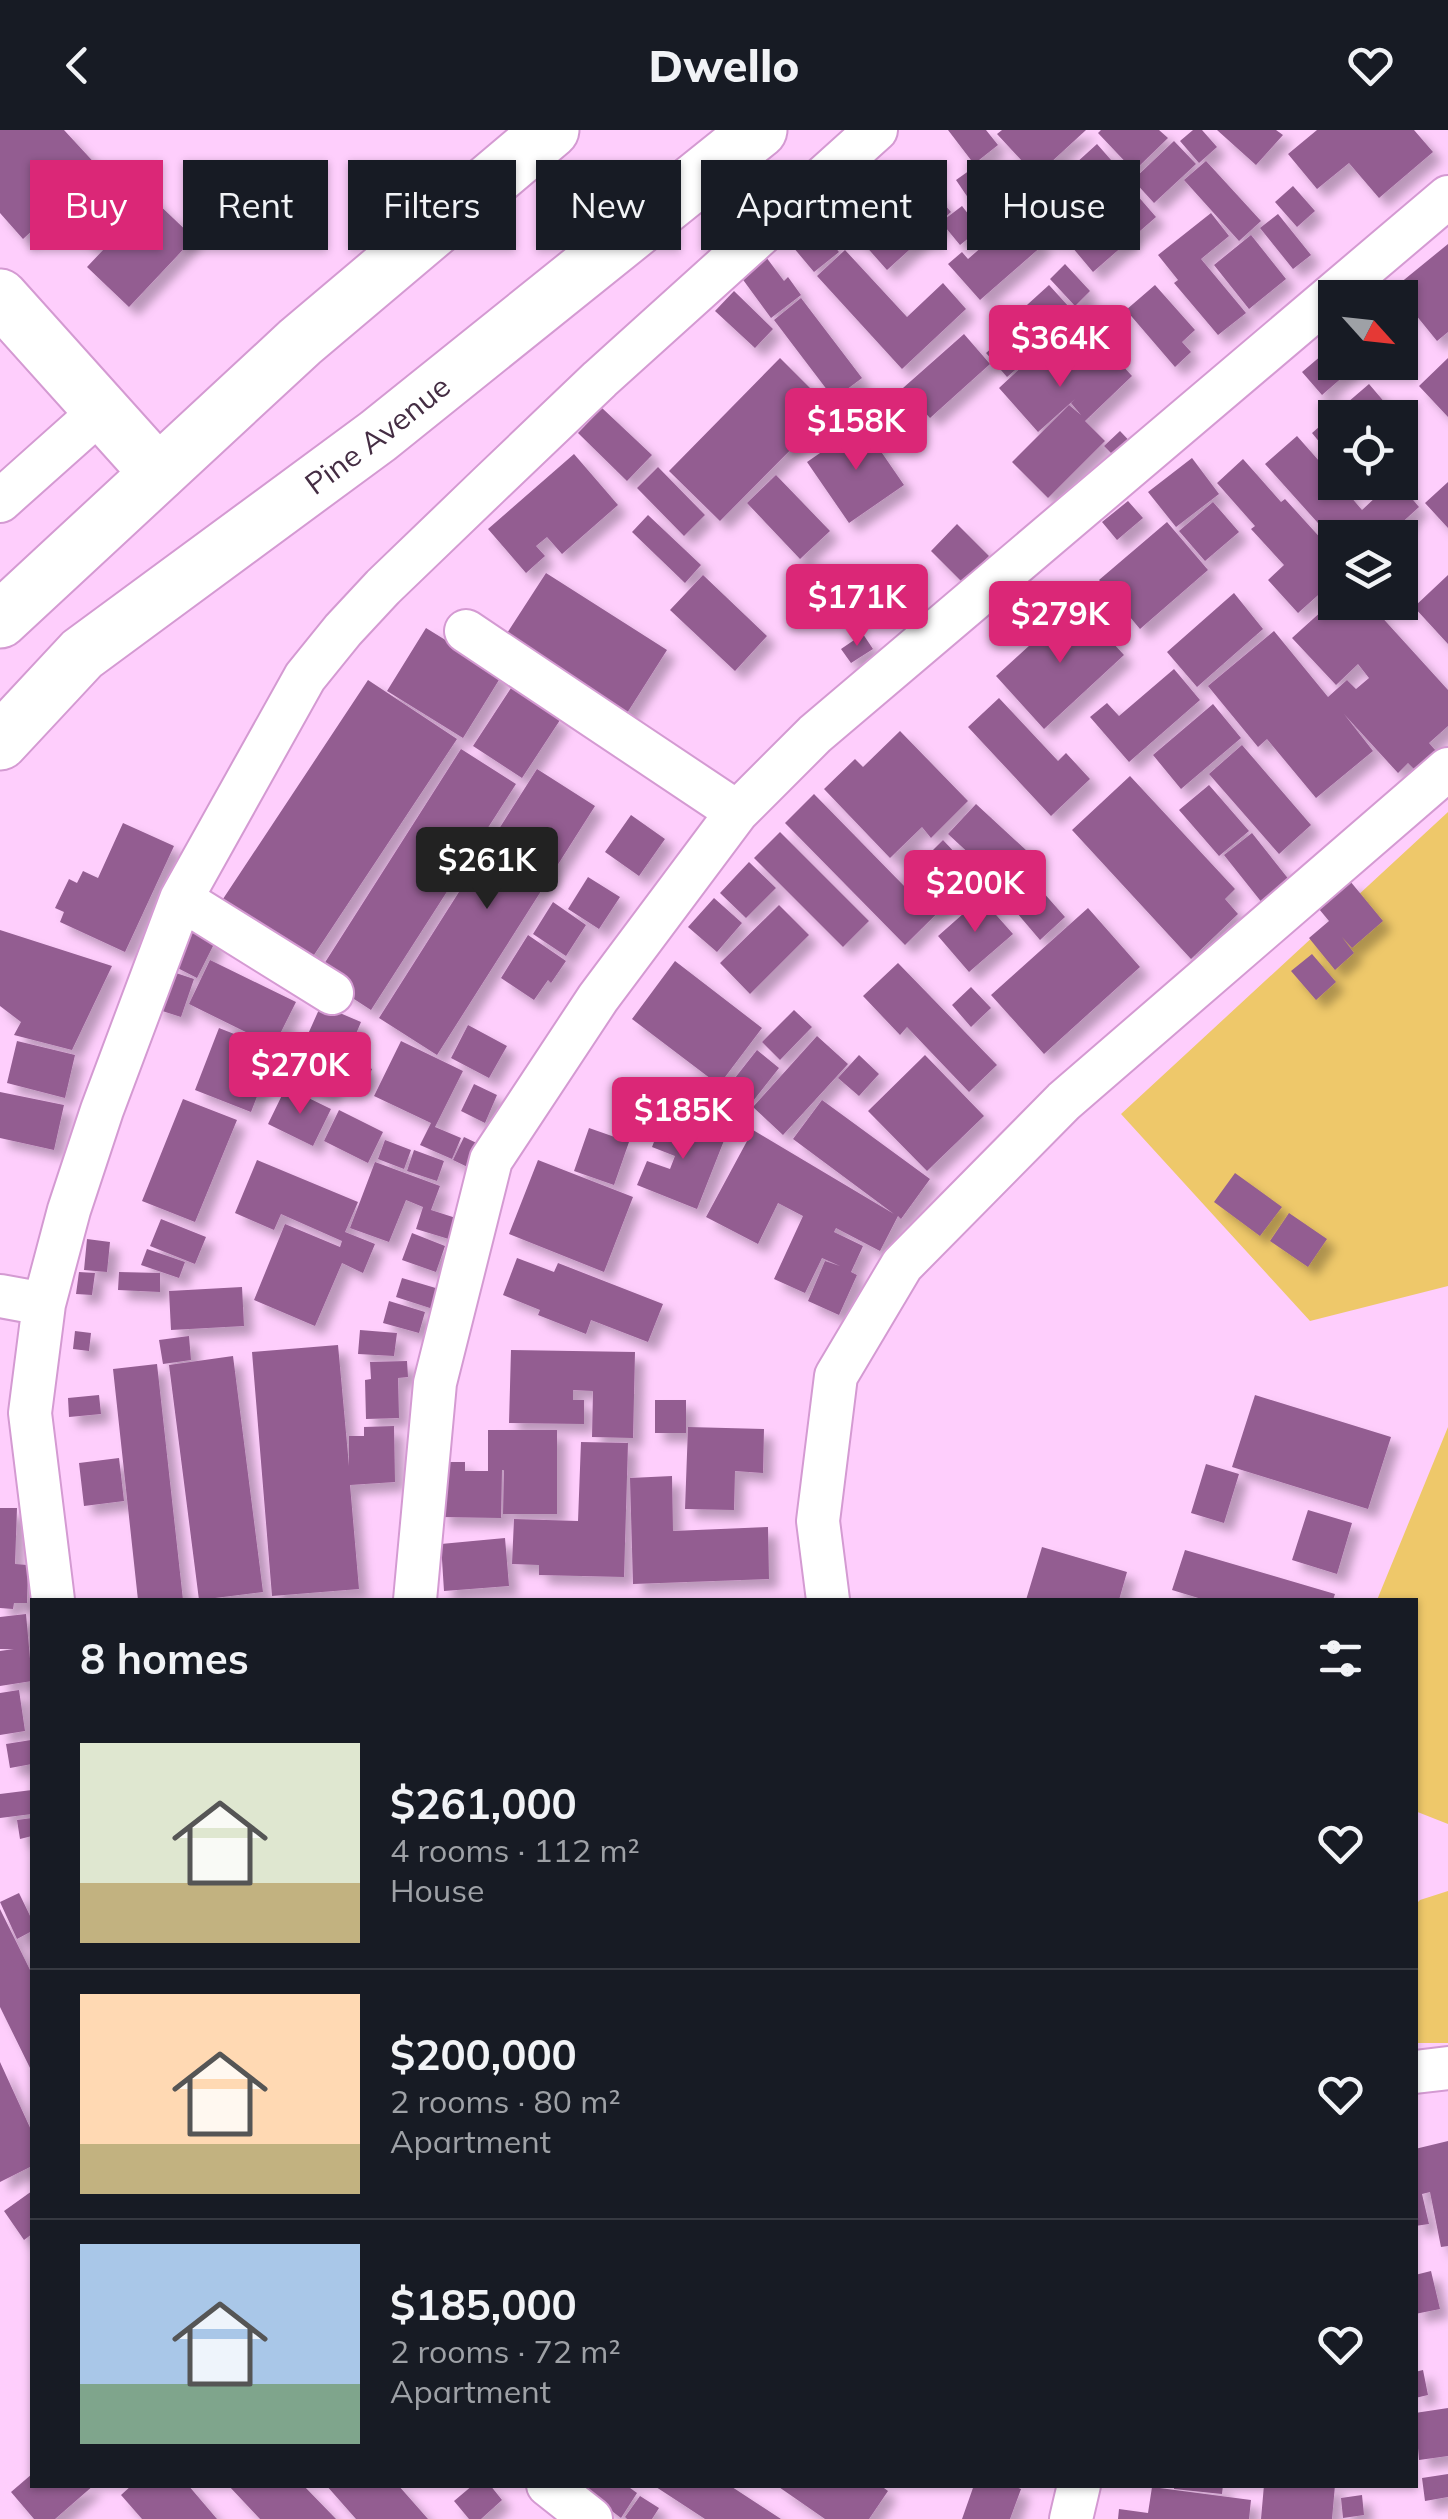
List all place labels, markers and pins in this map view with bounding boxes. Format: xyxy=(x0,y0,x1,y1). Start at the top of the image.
pin: $364K xyxy=(990,305,1130,390)
pin: $158K xyxy=(786,388,926,473)
pin: $171K xyxy=(787,564,927,649)
pin: $279K xyxy=(990,581,1130,666)
pin: $261K xyxy=(417,827,557,912)
pin: $200K xyxy=(905,850,1045,935)
pin: $270K xyxy=(230,1032,370,1117)
pin: $185K xyxy=(613,1077,753,1162)

